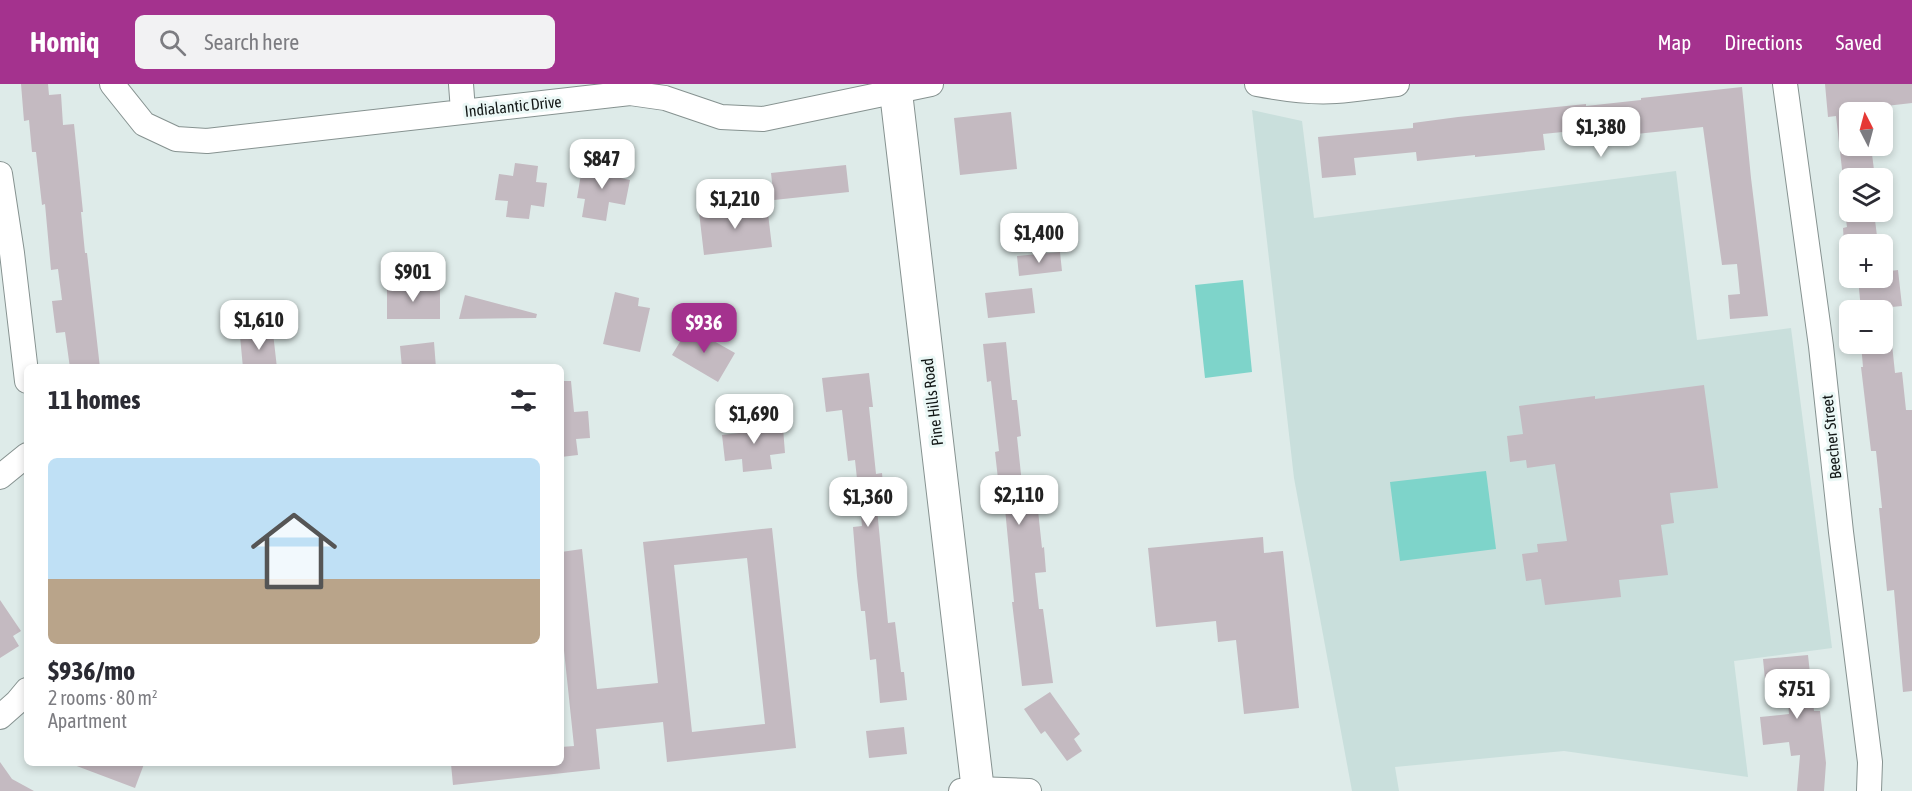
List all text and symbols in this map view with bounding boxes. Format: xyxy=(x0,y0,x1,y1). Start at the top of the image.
search box xyxy=(135,15,555,69)
text: Homiq xyxy=(30,26,99,58)
icon: search xyxy=(156,26,189,59)
text: Search here xyxy=(204,29,299,55)
text: Map xyxy=(1657,30,1691,54)
text: Directions xyxy=(1724,30,1803,54)
text: Saved xyxy=(1836,30,1882,54)
street label: Indialantic Drive xyxy=(464,92,562,120)
north arrow xyxy=(1839,102,1893,156)
map controls xyxy=(1839,102,1893,354)
pin: $1,380 xyxy=(1552,107,1650,158)
text: $1,380 xyxy=(1576,115,1626,138)
pin: $847 xyxy=(566,139,638,190)
text: $847 xyxy=(584,147,620,170)
button: layers xyxy=(1839,168,1893,222)
pin: $1,210 xyxy=(686,179,784,230)
text: $1,210 xyxy=(710,187,760,210)
pin: $1,400 xyxy=(990,213,1088,264)
text: $1,400 xyxy=(1014,221,1064,244)
button: + xyxy=(1839,234,1893,288)
pin: $901 xyxy=(377,252,449,303)
text: $901 xyxy=(395,260,431,283)
pin: $1,610 xyxy=(210,300,308,351)
button: − xyxy=(1839,300,1893,354)
pin: $936 xyxy=(668,303,740,354)
text: $1,610 xyxy=(234,308,284,331)
text: $936 xyxy=(686,311,722,334)
street label: Pine Hills Road xyxy=(918,357,946,447)
icon: filters xyxy=(507,384,540,417)
text: 11 homes xyxy=(48,385,141,415)
street label: Beecher Street xyxy=(1818,393,1844,480)
pin: $1,690 xyxy=(705,394,803,445)
text: $1,690 xyxy=(729,402,779,425)
pin: $2,110 xyxy=(970,475,1068,526)
pin: $1,360 xyxy=(819,477,917,528)
text: $2,110 xyxy=(994,483,1044,506)
text: $1,360 xyxy=(843,485,893,508)
icon: home xyxy=(240,497,348,605)
text: $936/mo xyxy=(48,656,135,686)
pin: $751 xyxy=(1761,669,1833,720)
text: $751 xyxy=(1779,677,1815,700)
text: 2 rooms · 80 m² xyxy=(48,686,158,709)
text: Apartment xyxy=(48,709,127,732)

